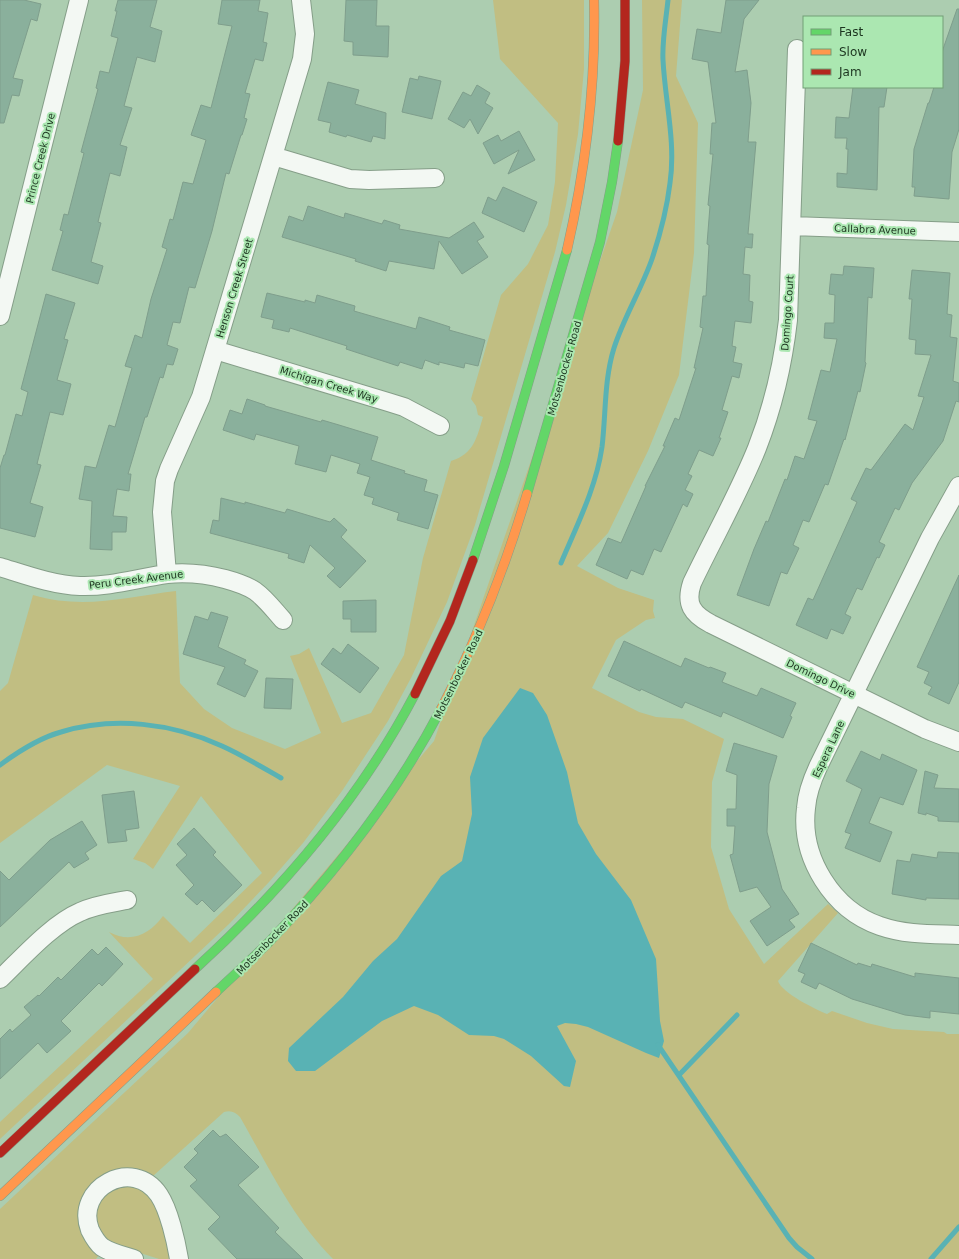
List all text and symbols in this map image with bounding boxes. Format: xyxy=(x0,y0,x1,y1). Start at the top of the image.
legend xyxy=(803,16,943,88)
text: Fast xyxy=(839,25,863,39)
text: Slow xyxy=(839,45,867,59)
text: Jam xyxy=(838,65,862,79)
street label: Prince Creek Drive xyxy=(24,112,57,204)
street label: Callabra Avenue xyxy=(834,223,916,236)
street label: Henson Creek Street xyxy=(214,237,255,339)
street label: Domingo Court xyxy=(779,275,796,351)
street label: Motsenbocker Road xyxy=(546,319,583,417)
street label: Michigan Creek Way xyxy=(279,364,379,405)
street label: Peru Creek Avenue xyxy=(88,568,184,591)
street label: Motsenbocker Road xyxy=(432,628,485,721)
street label: Domingo Drive xyxy=(785,657,857,700)
street label: Espera Lane xyxy=(810,719,846,779)
street label: Motsenbocker Road xyxy=(234,898,310,977)

